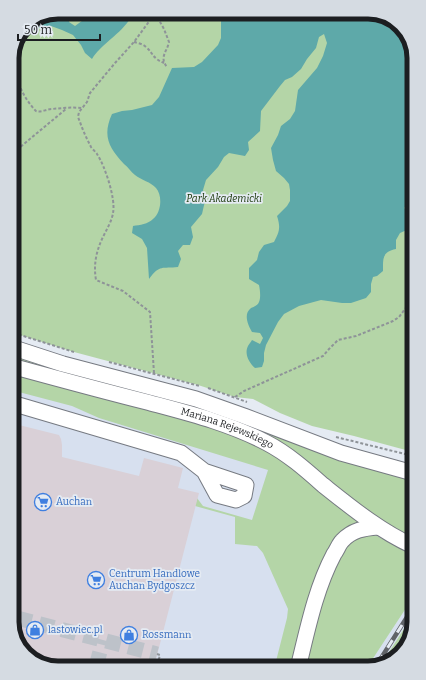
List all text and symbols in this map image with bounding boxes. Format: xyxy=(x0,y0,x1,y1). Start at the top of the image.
scale bar xyxy=(18,16,100,42)
text: 50 m xyxy=(24,23,53,37)
park label: Park Akademicki xyxy=(186,193,262,205)
street label: Mariana Rejewskiego xyxy=(180,405,276,451)
supermarket icon: Auchan xyxy=(33,492,53,512)
place label: Auchan xyxy=(56,496,93,508)
place label: Centrum Handlowe Auchan Bydgoszcz xyxy=(109,568,200,592)
supermarket icon: Centrum Handlowe Auchan Bydgoszcz xyxy=(86,570,106,590)
shop icon: lastowiec.pl xyxy=(25,620,45,640)
place label: lastowiec.pl xyxy=(48,624,103,636)
shop icon: Rossmann xyxy=(119,625,139,645)
place label: Rossmann xyxy=(142,629,192,641)

